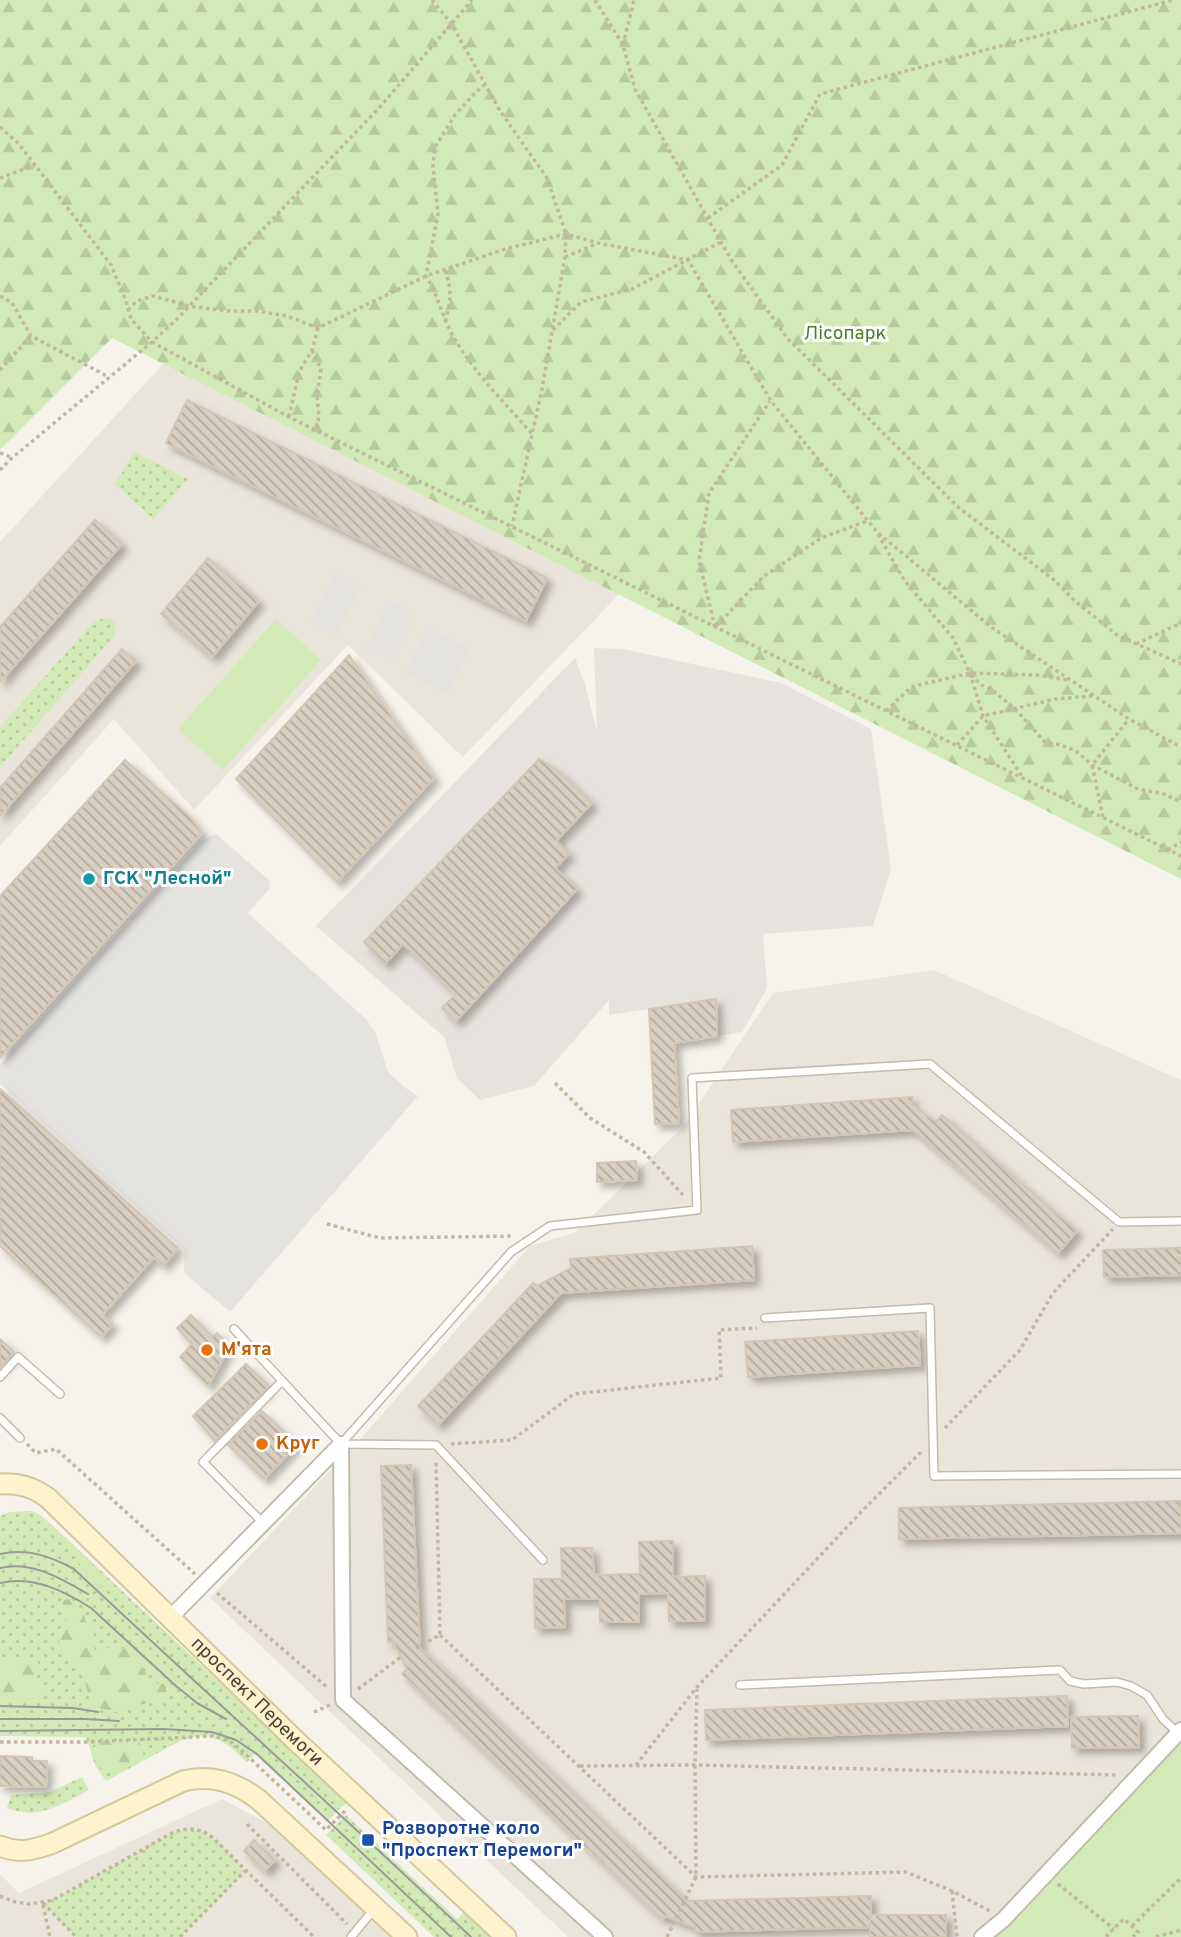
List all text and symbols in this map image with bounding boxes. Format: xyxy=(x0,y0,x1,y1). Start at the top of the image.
park label: Лісопарк xyxy=(804,322,887,346)
place label: ГСК "Лесной" xyxy=(103,867,231,891)
marker: ГСК "Лесной" xyxy=(81,871,97,887)
place label: Мʼята xyxy=(221,1338,272,1362)
marker: Мʼята xyxy=(199,1342,215,1358)
place label: Круг xyxy=(276,1432,320,1456)
marker: Круг xyxy=(254,1436,270,1452)
street label: проспект Перемоги xyxy=(185,1632,328,1772)
place label: Розворотне коло "Проспект Перемоги" xyxy=(382,1817,582,1863)
marker: Розворотне коло "Проспект Перемоги" xyxy=(360,1832,376,1848)

